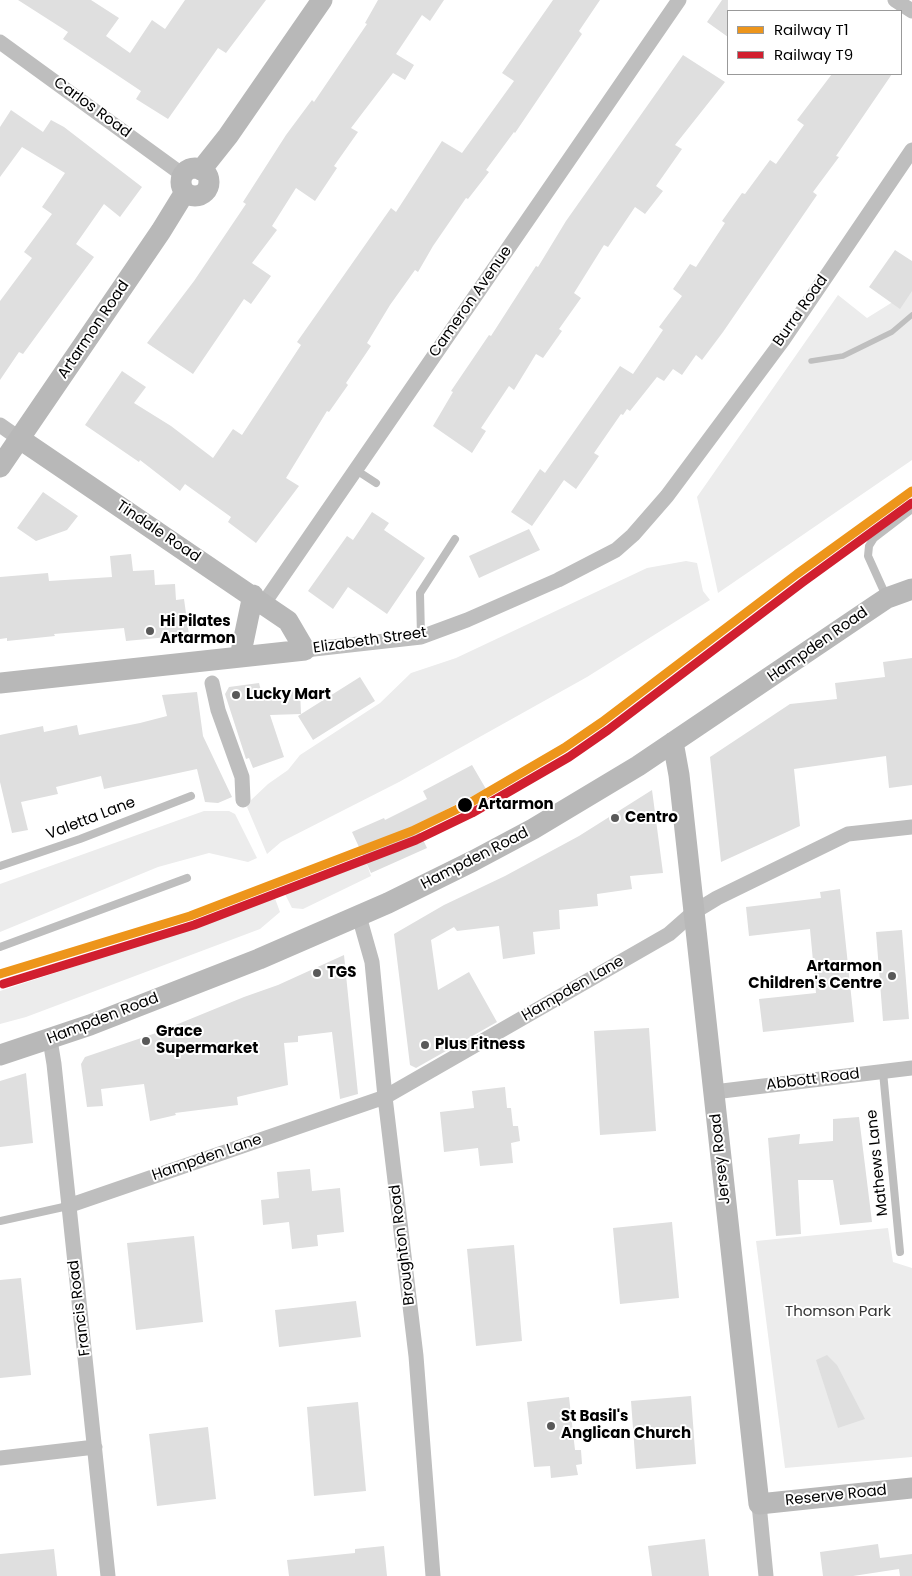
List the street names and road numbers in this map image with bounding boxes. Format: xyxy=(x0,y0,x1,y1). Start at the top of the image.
street label: Carlos Road xyxy=(50,74,134,142)
street label: Cameron Avenue xyxy=(426,243,516,361)
street label: Burra Road xyxy=(770,272,832,350)
street label: Artarmon Road xyxy=(55,277,133,383)
street label: Tindale Road xyxy=(112,497,204,567)
street label: Hampden Road xyxy=(764,604,872,686)
street label: Elizabeth Street xyxy=(312,624,428,658)
street label: Valetta Lane xyxy=(44,794,138,844)
street label: Hampden Road xyxy=(418,824,532,894)
street label: Hampden Lane xyxy=(519,953,627,1025)
street label: Hampden Road xyxy=(45,989,161,1049)
street label: Abbott Road xyxy=(765,1065,861,1095)
street label: Mathews Lane xyxy=(863,1109,893,1217)
street label: Jersey Road xyxy=(707,1113,735,1205)
street label: Hampden Lane xyxy=(150,1131,264,1185)
street label: Broughton Road xyxy=(387,1184,419,1306)
street label: Francis Road xyxy=(65,1259,95,1357)
street label: Reserve Road xyxy=(784,1482,888,1510)

